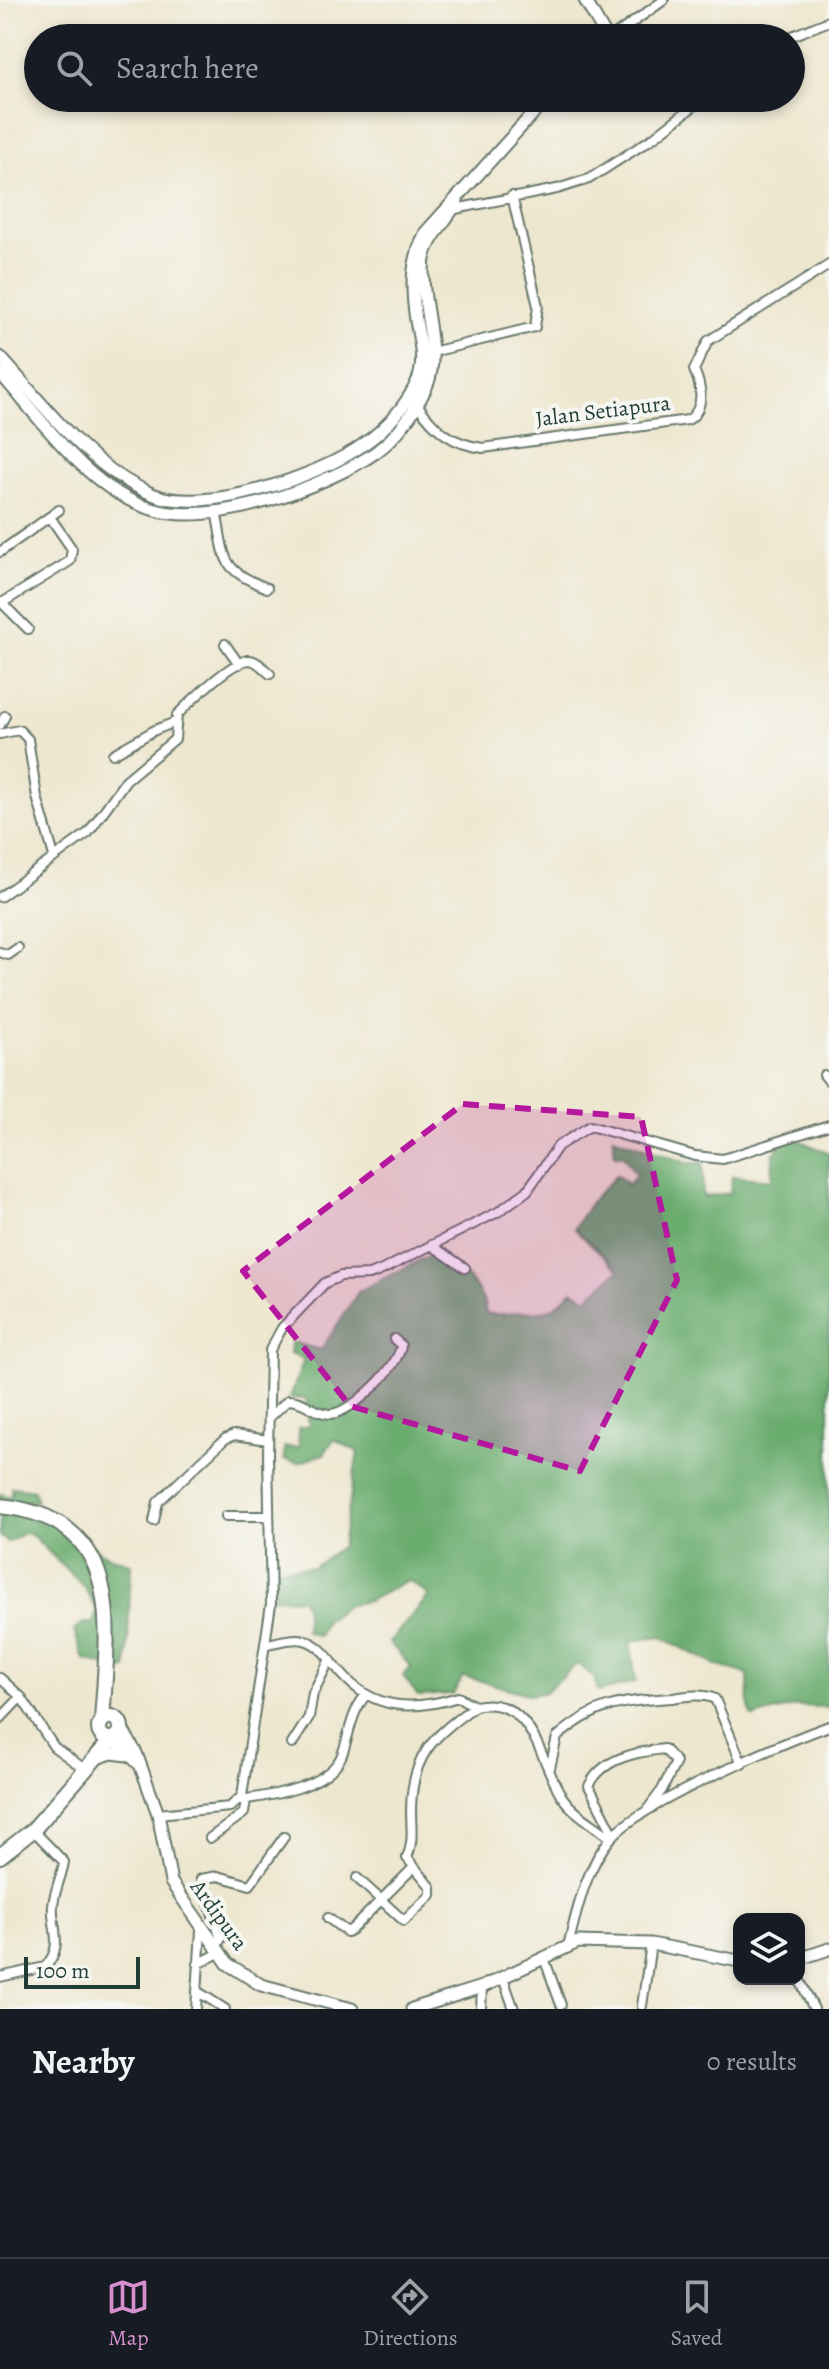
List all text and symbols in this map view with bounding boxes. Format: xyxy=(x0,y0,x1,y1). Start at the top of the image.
search box xyxy=(24,24,805,112)
icon: search xyxy=(52,46,96,90)
text: Search here xyxy=(116,48,259,88)
street label: Jalan Setiapura xyxy=(534,388,673,434)
street label: Ardipura xyxy=(183,1873,255,1957)
map controls xyxy=(733,1913,805,1985)
button: layers xyxy=(733,1913,805,1985)
scale bar xyxy=(24,1953,140,1989)
text: 100 m xyxy=(36,1956,90,1986)
text: Nearby xyxy=(32,2038,135,2085)
text: 0 results xyxy=(707,2044,797,2079)
tab: Map xyxy=(106,2275,150,2353)
tab: Directions xyxy=(363,2275,458,2353)
tab: Saved xyxy=(670,2275,723,2353)

